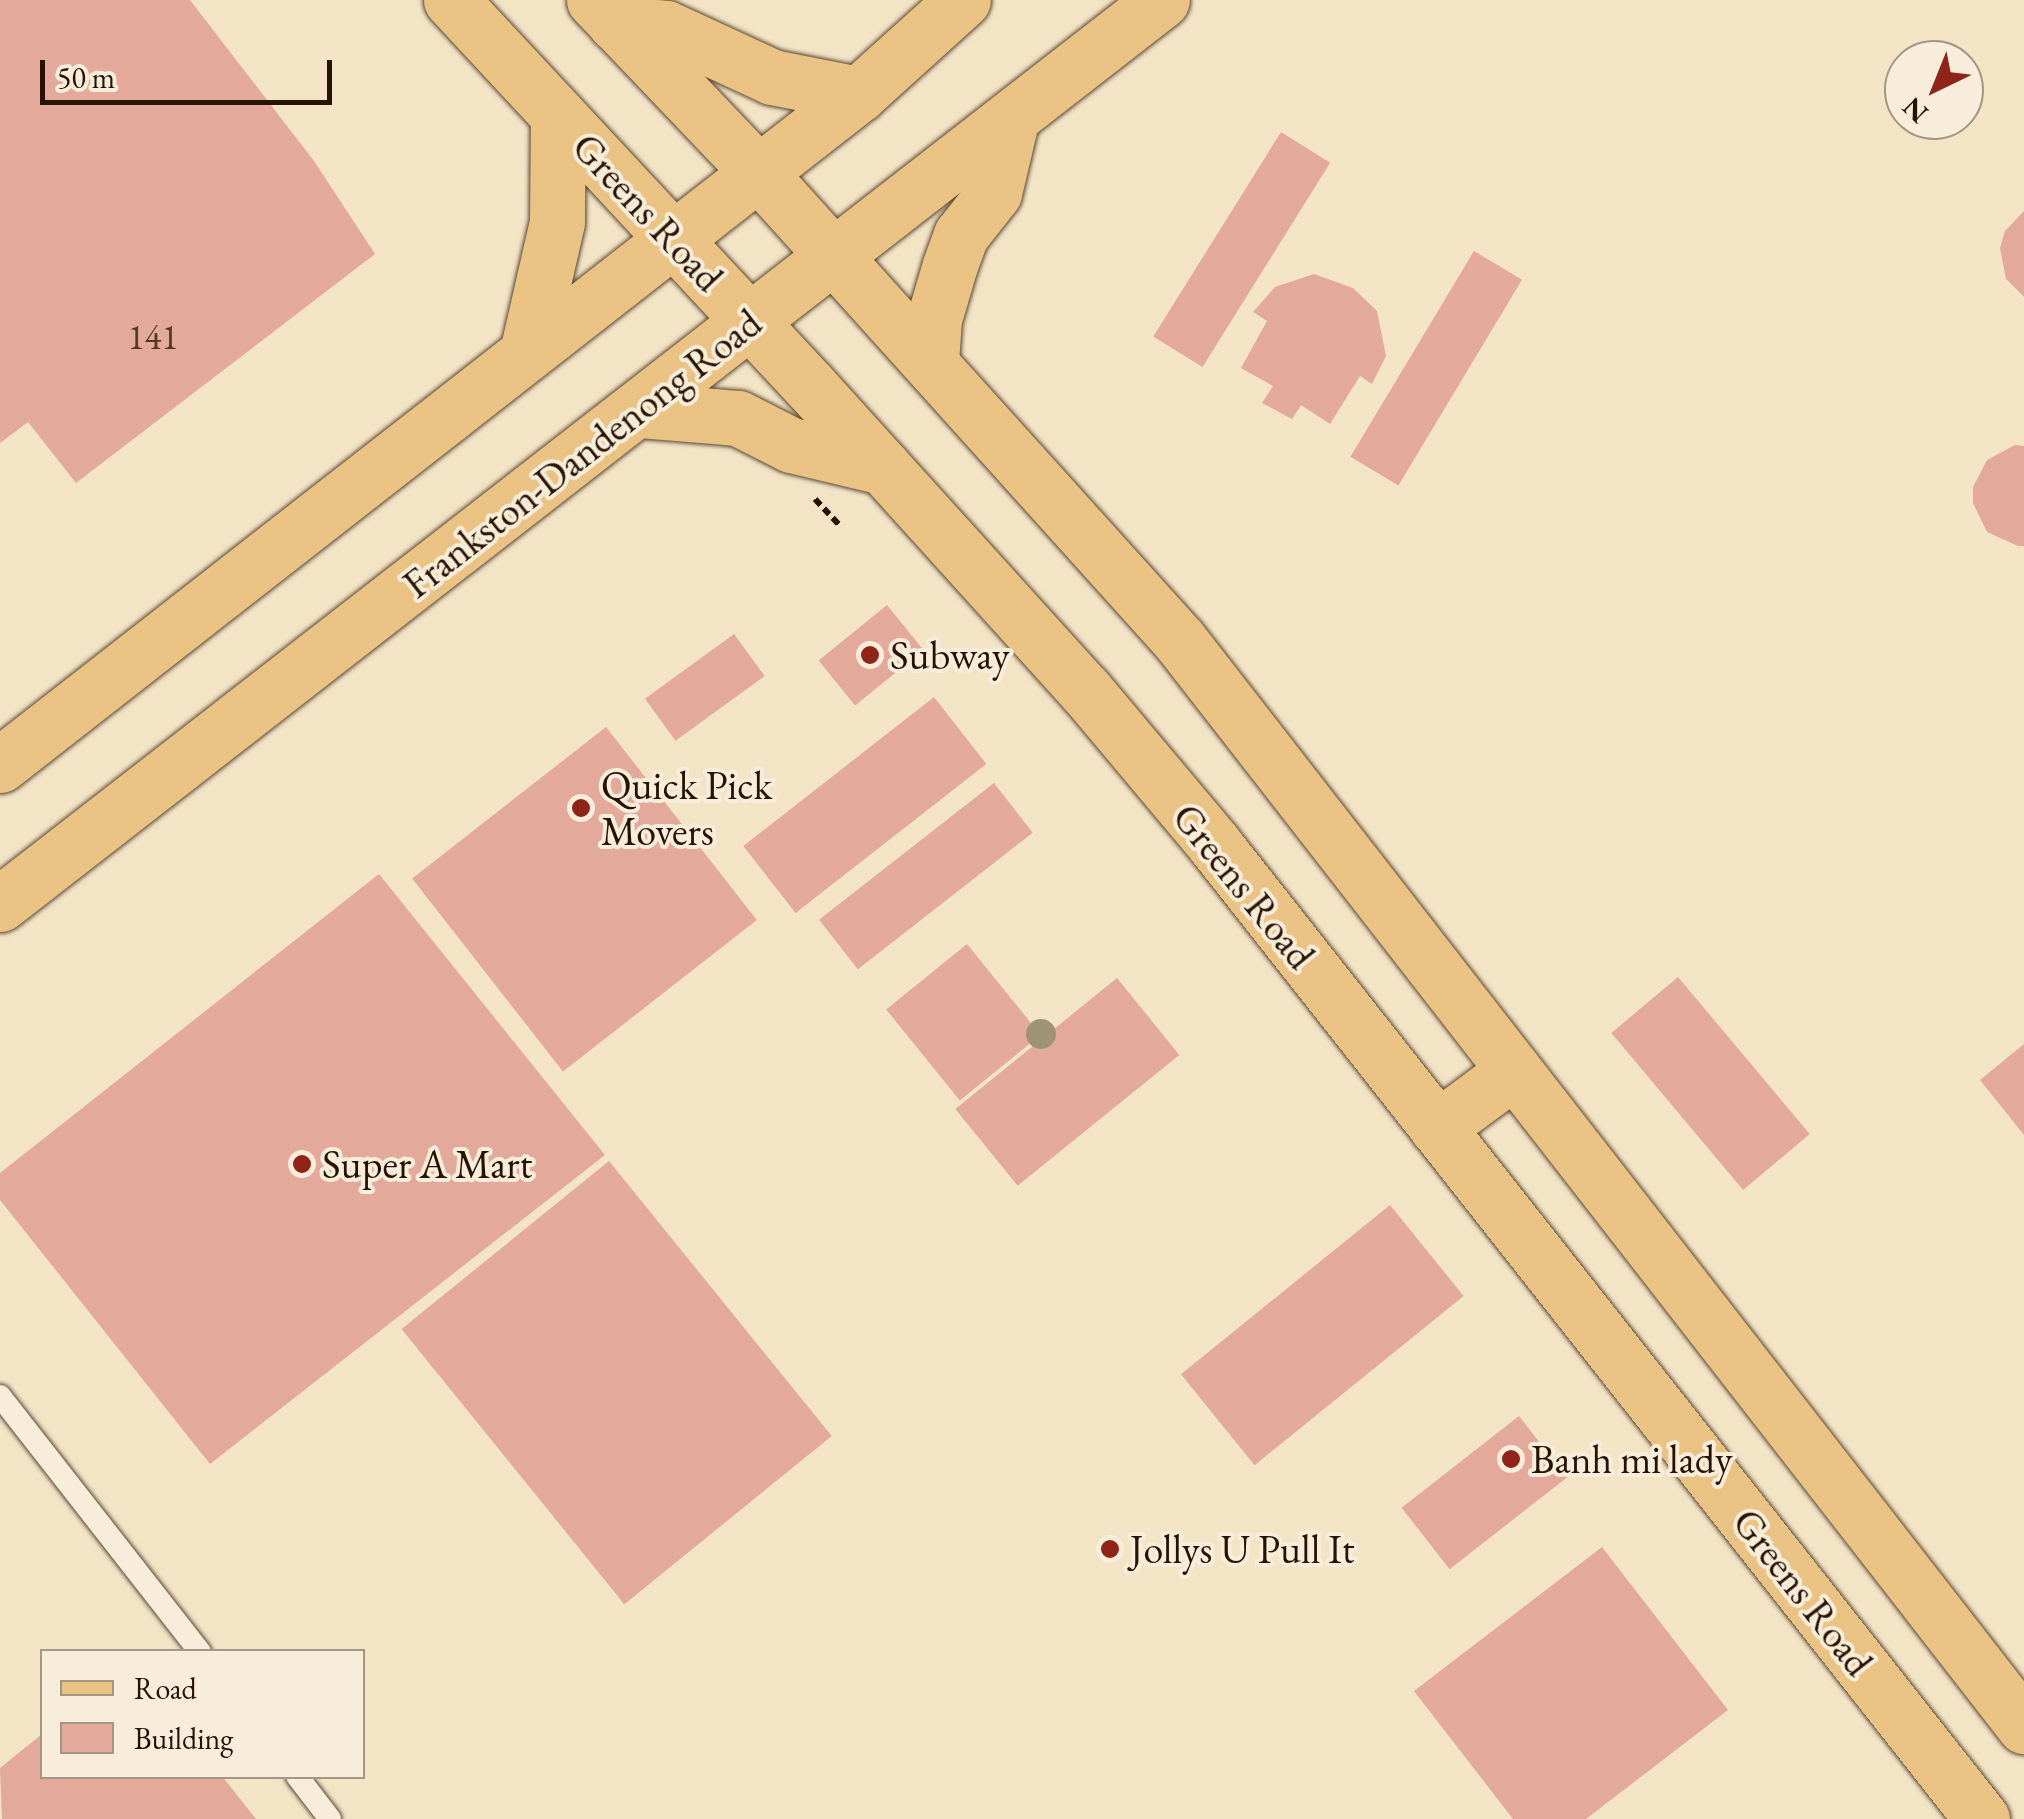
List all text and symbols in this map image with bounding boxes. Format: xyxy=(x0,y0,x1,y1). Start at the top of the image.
scale bar xyxy=(45,40,338,102)
north arrow xyxy=(1884,40,1984,140)
text: 50 m xyxy=(57,58,115,97)
text: N xyxy=(1894,90,1935,131)
street label: Greens Road xyxy=(563,123,733,301)
street label: Frankston-Dandenong Road xyxy=(393,298,771,608)
house number: 141 xyxy=(128,316,178,358)
place label: Subway xyxy=(890,631,1010,679)
marker: Subway xyxy=(859,644,881,666)
place label: Quick Pick Movers xyxy=(601,761,772,855)
street label: Greens Road xyxy=(1163,794,1325,978)
marker: Quick Pick Movers xyxy=(570,797,592,819)
place label: Super A Mart xyxy=(322,1140,532,1188)
marker: Super A Mart xyxy=(291,1153,313,1175)
place label: Banh mi lady xyxy=(1531,1435,1732,1483)
marker: Banh mi lady xyxy=(1500,1448,1522,1470)
street label: Greens Road xyxy=(1723,1499,1883,1685)
place label: Jollys U Pull It xyxy=(1130,1525,1354,1573)
marker: Jollys U Pull It xyxy=(1099,1538,1121,1560)
legend xyxy=(40,1649,365,1779)
text: Road xyxy=(134,1669,197,1708)
text: Building xyxy=(134,1719,233,1758)

